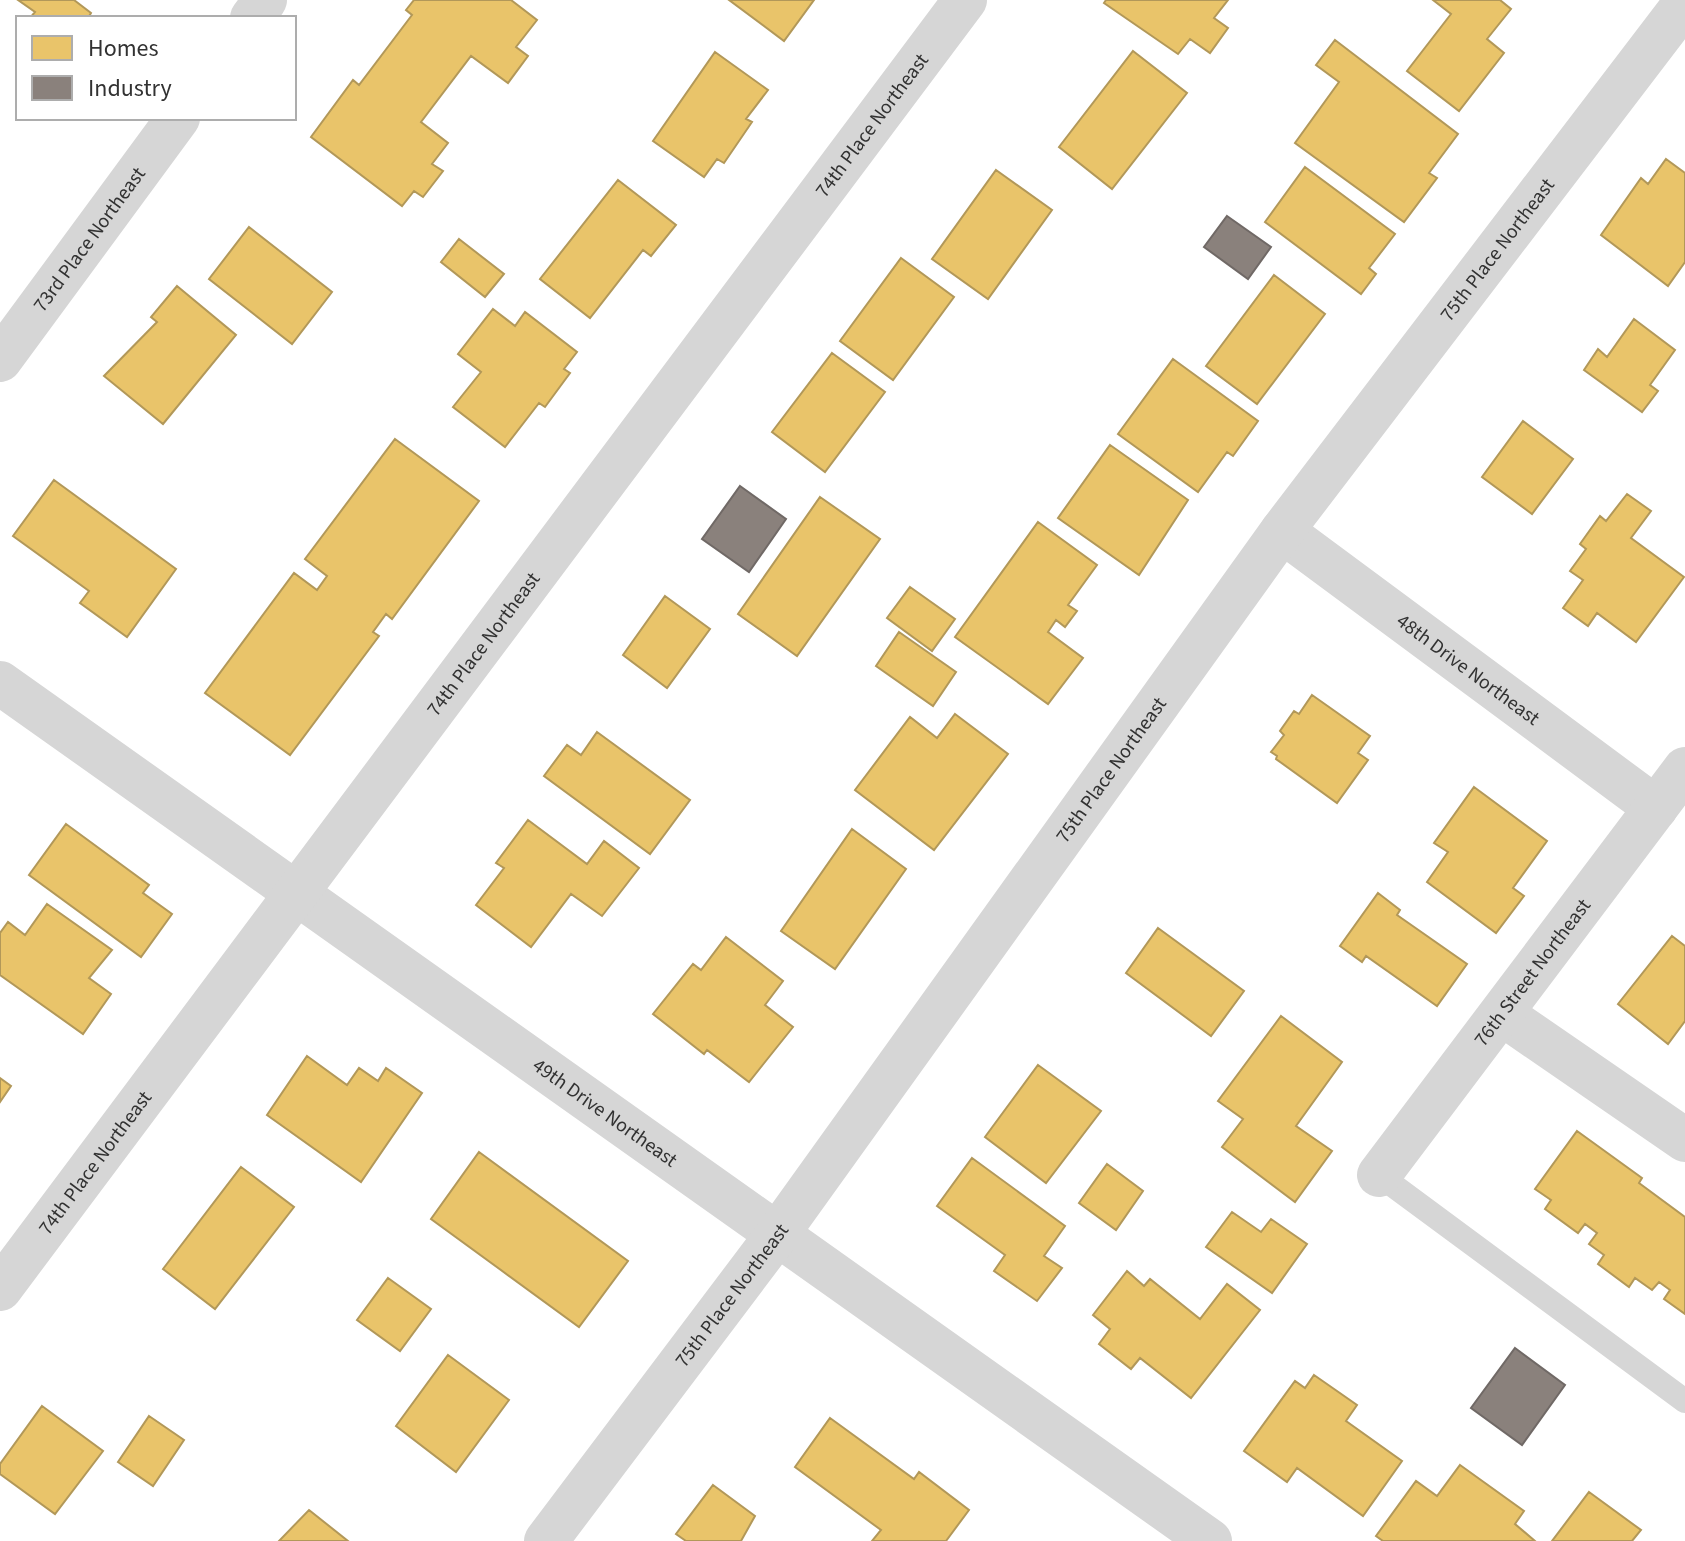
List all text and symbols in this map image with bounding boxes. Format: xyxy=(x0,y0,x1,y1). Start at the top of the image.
legend xyxy=(16,16,296,120)
text: Homes xyxy=(88,31,159,66)
street label: 74th Place Northeast xyxy=(809,48,936,204)
text: Industry xyxy=(88,71,172,106)
street label: 73rd Place Northeast xyxy=(27,161,153,318)
street label: 75th Place Northeast xyxy=(1434,172,1562,328)
street label: 74th Place Northeast xyxy=(421,566,547,722)
street label: 48th Drive Northeast xyxy=(1390,607,1545,732)
street label: 75th Place Northeast xyxy=(1050,691,1174,849)
street label: 76th Street Northeast xyxy=(1468,893,1598,1053)
street label: 49th Drive Northeast xyxy=(527,1052,683,1174)
street label: 74th Place Northeast xyxy=(32,1085,159,1241)
street label: 75th Place Northeast xyxy=(669,1218,796,1373)

